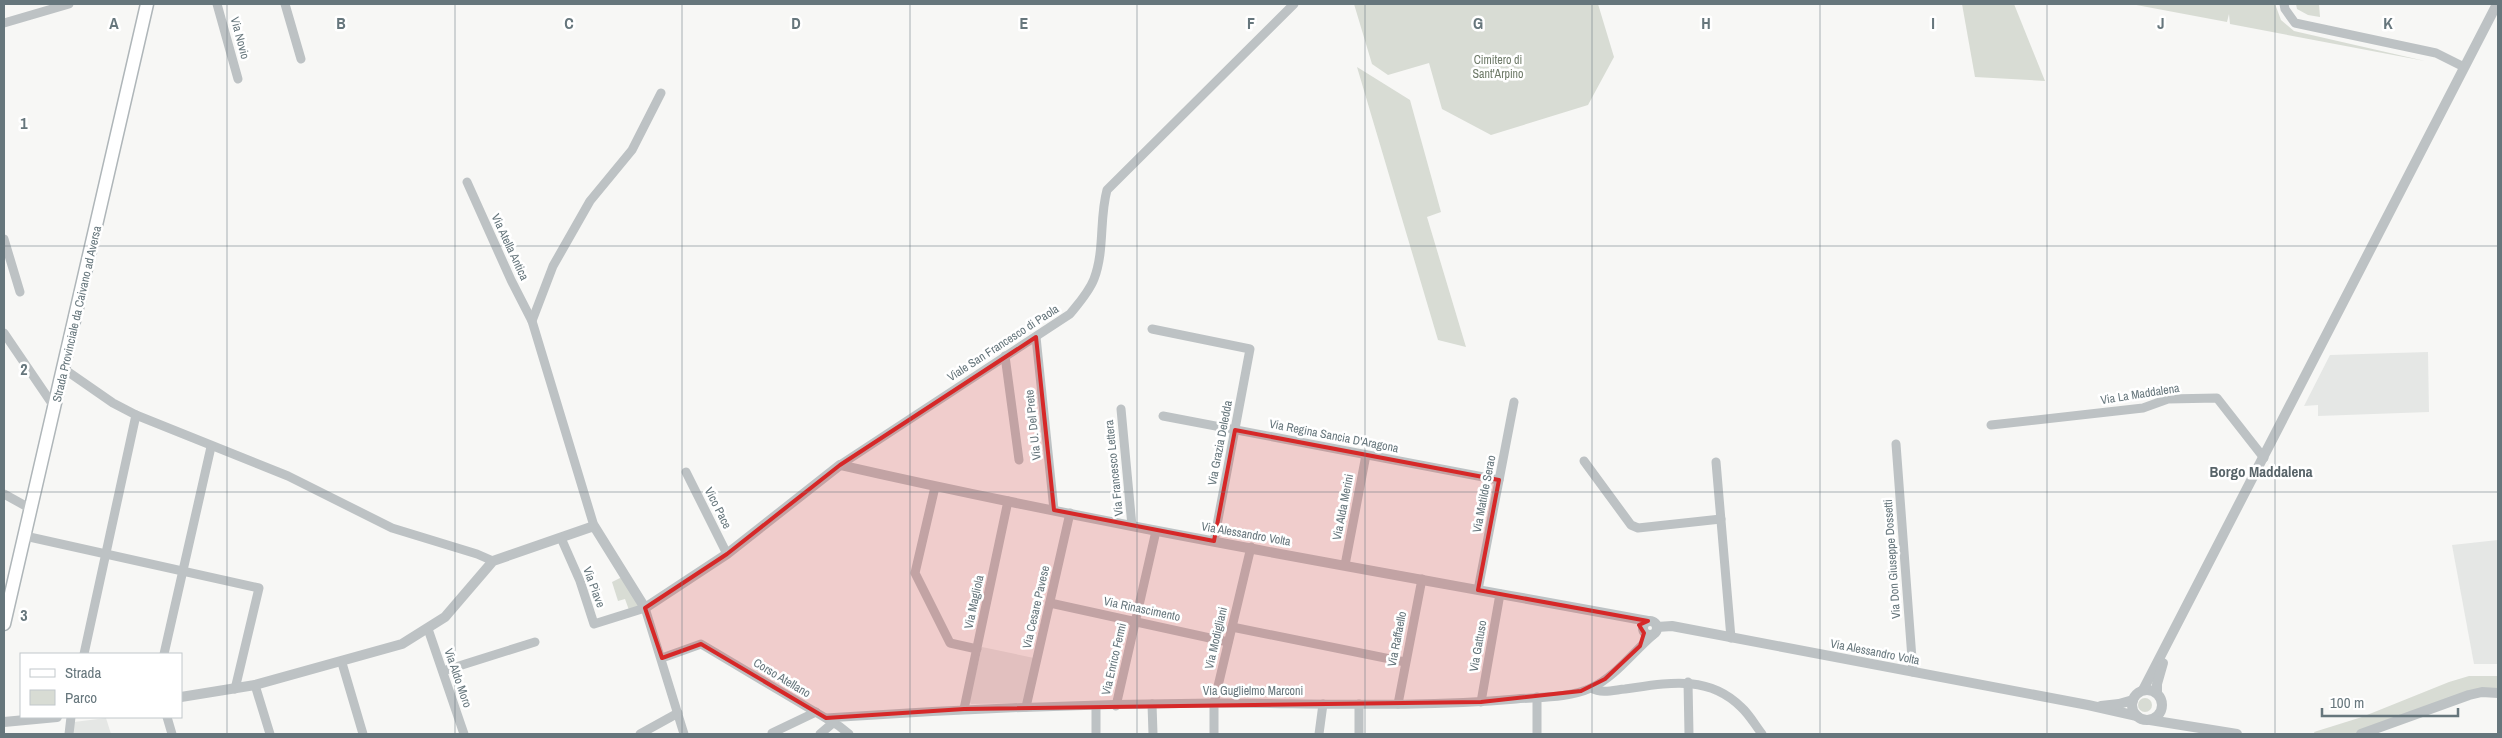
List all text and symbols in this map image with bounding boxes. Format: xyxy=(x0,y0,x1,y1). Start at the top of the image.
text: A xyxy=(109,12,119,34)
text: B xyxy=(336,12,346,34)
text: C xyxy=(564,12,574,34)
text: D xyxy=(791,12,801,34)
text: E xyxy=(1020,12,1029,34)
text: F xyxy=(1247,12,1255,34)
text: G xyxy=(1473,12,1483,34)
text: H xyxy=(1701,12,1711,34)
text: I xyxy=(1931,12,1935,34)
text: J xyxy=(2157,12,2165,34)
text: K xyxy=(2383,12,2393,34)
street label: Via Novio xyxy=(227,15,253,61)
park label: Cimitero di Sant'Arpino xyxy=(1472,52,1524,82)
text: 1 xyxy=(20,112,28,134)
street label: Via Atella Antica xyxy=(488,211,533,283)
street label: Strada Provinciale da Caivano ad Aversa xyxy=(49,224,105,404)
street label: Viale San Francesco di Paola xyxy=(944,301,1062,385)
text: 2 xyxy=(20,358,28,380)
street label: Via La Maddalena xyxy=(2099,380,2181,408)
street label: Via U. Del Prete xyxy=(1021,389,1045,461)
street label: Via Grazia Deledda xyxy=(1204,399,1236,487)
street label: Via Regina Sancia D'Aragona xyxy=(1268,416,1401,456)
street label: Via Francesco Lettera xyxy=(1101,419,1127,517)
street label: Via Matilde Serao xyxy=(1469,454,1499,534)
district label: Borgo Maddalena xyxy=(2209,461,2313,482)
street label: Via Alda Merini xyxy=(1329,473,1357,541)
street label: Vico Pace xyxy=(701,484,735,532)
street label: Via Don Giuseppe Dossetti xyxy=(1880,499,1904,619)
street label: Via Alessandro Volta xyxy=(1200,518,1293,550)
street label: Via Piave xyxy=(579,564,609,610)
street label: Via Cesare Pavese xyxy=(1019,564,1053,650)
street label: Via Magliola xyxy=(961,573,988,630)
street label: Via Rinascimento xyxy=(1102,593,1182,625)
text: 3 xyxy=(20,604,28,626)
street label: Via Modigliani xyxy=(1201,605,1231,671)
street label: Via Raffaello xyxy=(1384,610,1410,668)
street label: Via Gattuso xyxy=(1466,619,1490,673)
street label: Via Enrico Fermi xyxy=(1098,621,1130,697)
street label: Via Alessandro Volta xyxy=(1829,635,1922,669)
street label: Via Aldo Moro xyxy=(440,646,476,710)
legend xyxy=(20,653,182,718)
street label: Corso Atellano xyxy=(750,655,814,701)
text: Strada xyxy=(65,662,101,683)
street label: Via Guglielmo Marconi xyxy=(1203,683,1303,699)
scale bar xyxy=(2322,686,2458,718)
text: Parco xyxy=(65,687,97,708)
text: 100 m xyxy=(2330,692,2364,713)

